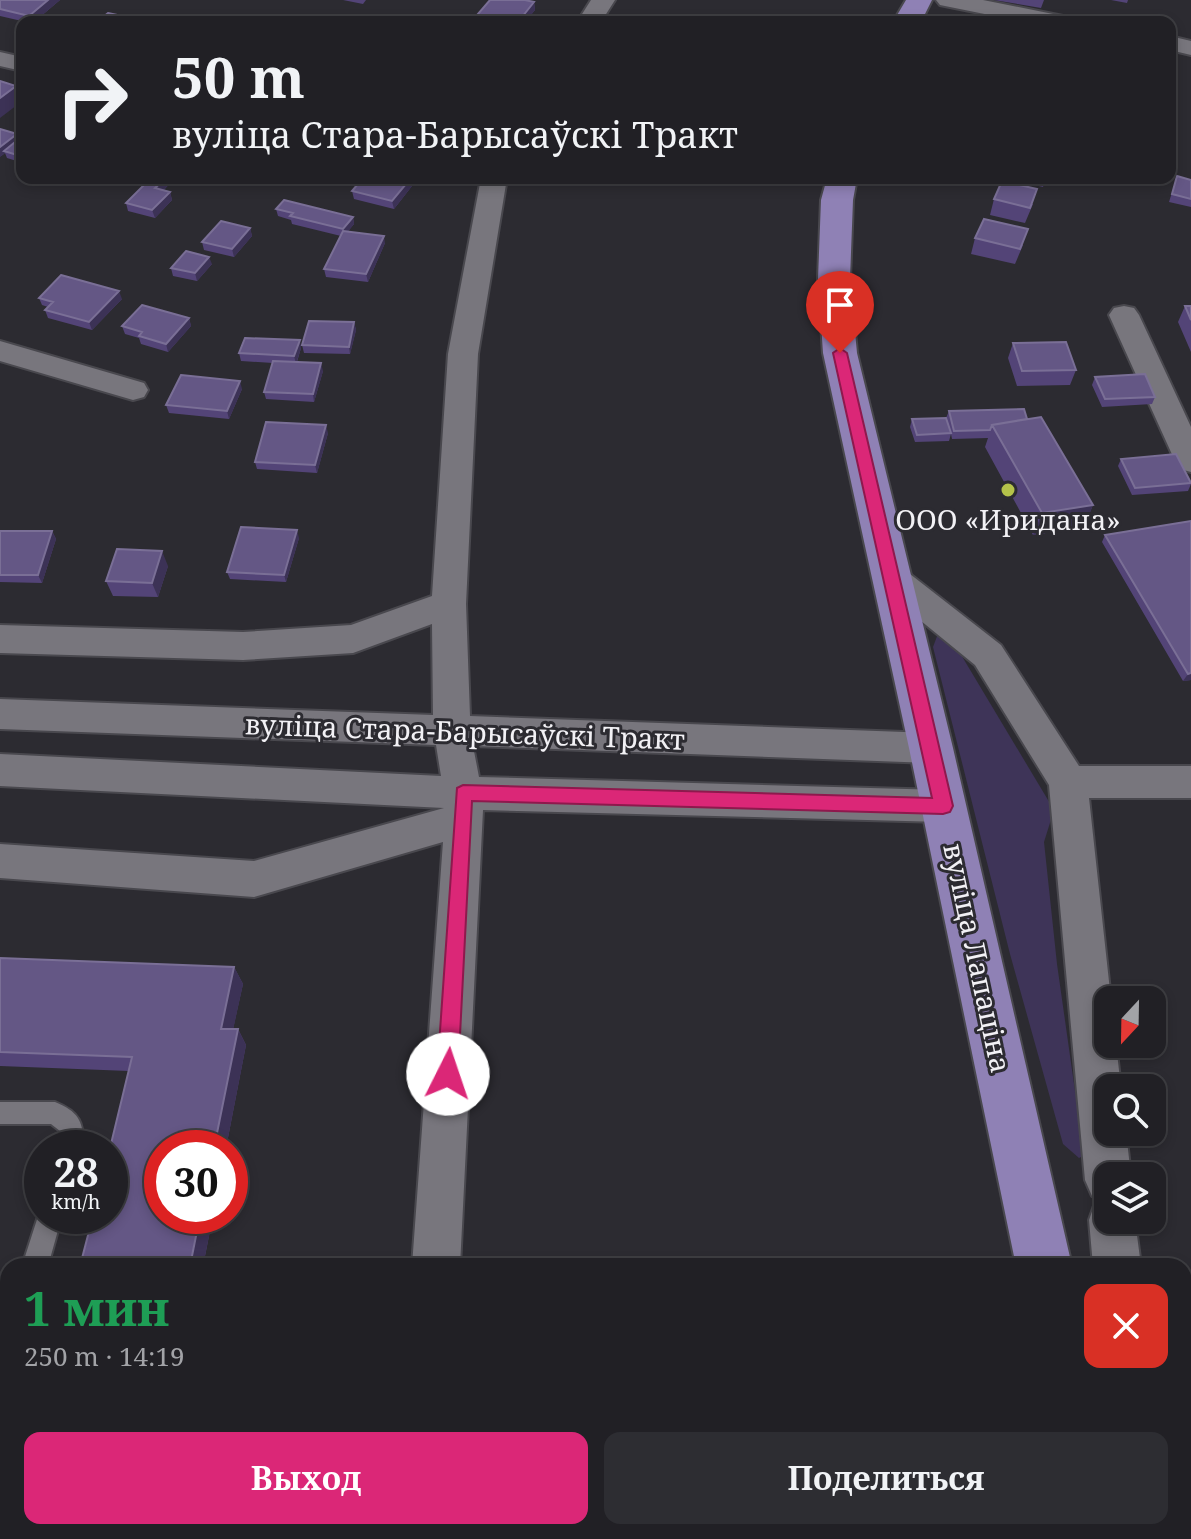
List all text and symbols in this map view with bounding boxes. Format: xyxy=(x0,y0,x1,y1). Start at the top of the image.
text: 50 m xyxy=(172,38,305,114)
icon: right xyxy=(40,48,144,152)
text: вуліца Стара-Барысаўскі Тракт xyxy=(172,110,738,159)
pin xyxy=(806,271,874,353)
icon: arrive xyxy=(818,283,862,327)
marker: ООО «Иридана» xyxy=(999,481,1017,499)
place label: ООО «Иридана» xyxy=(895,500,1121,538)
street label: вуліца Стара-Барысаўскі Тракт xyxy=(244,704,686,758)
street label: вуліца Лапаціна xyxy=(935,840,1021,1076)
north arrow xyxy=(1094,986,1166,1058)
map controls xyxy=(1094,986,1166,1234)
position arrow xyxy=(406,1032,490,1116)
button: search xyxy=(1094,1074,1166,1146)
speed limit sign: 30 xyxy=(144,1130,248,1234)
text: 28 xyxy=(53,1144,99,1199)
button: layers xyxy=(1094,1162,1166,1234)
text: km/h xyxy=(51,1188,101,1215)
text: 1 мин xyxy=(24,1275,169,1340)
button: close xyxy=(1084,1284,1168,1368)
text: 250 m · 14:19 xyxy=(24,1338,185,1374)
button: Выход xyxy=(24,1432,588,1524)
button: Поделиться xyxy=(604,1432,1168,1524)

